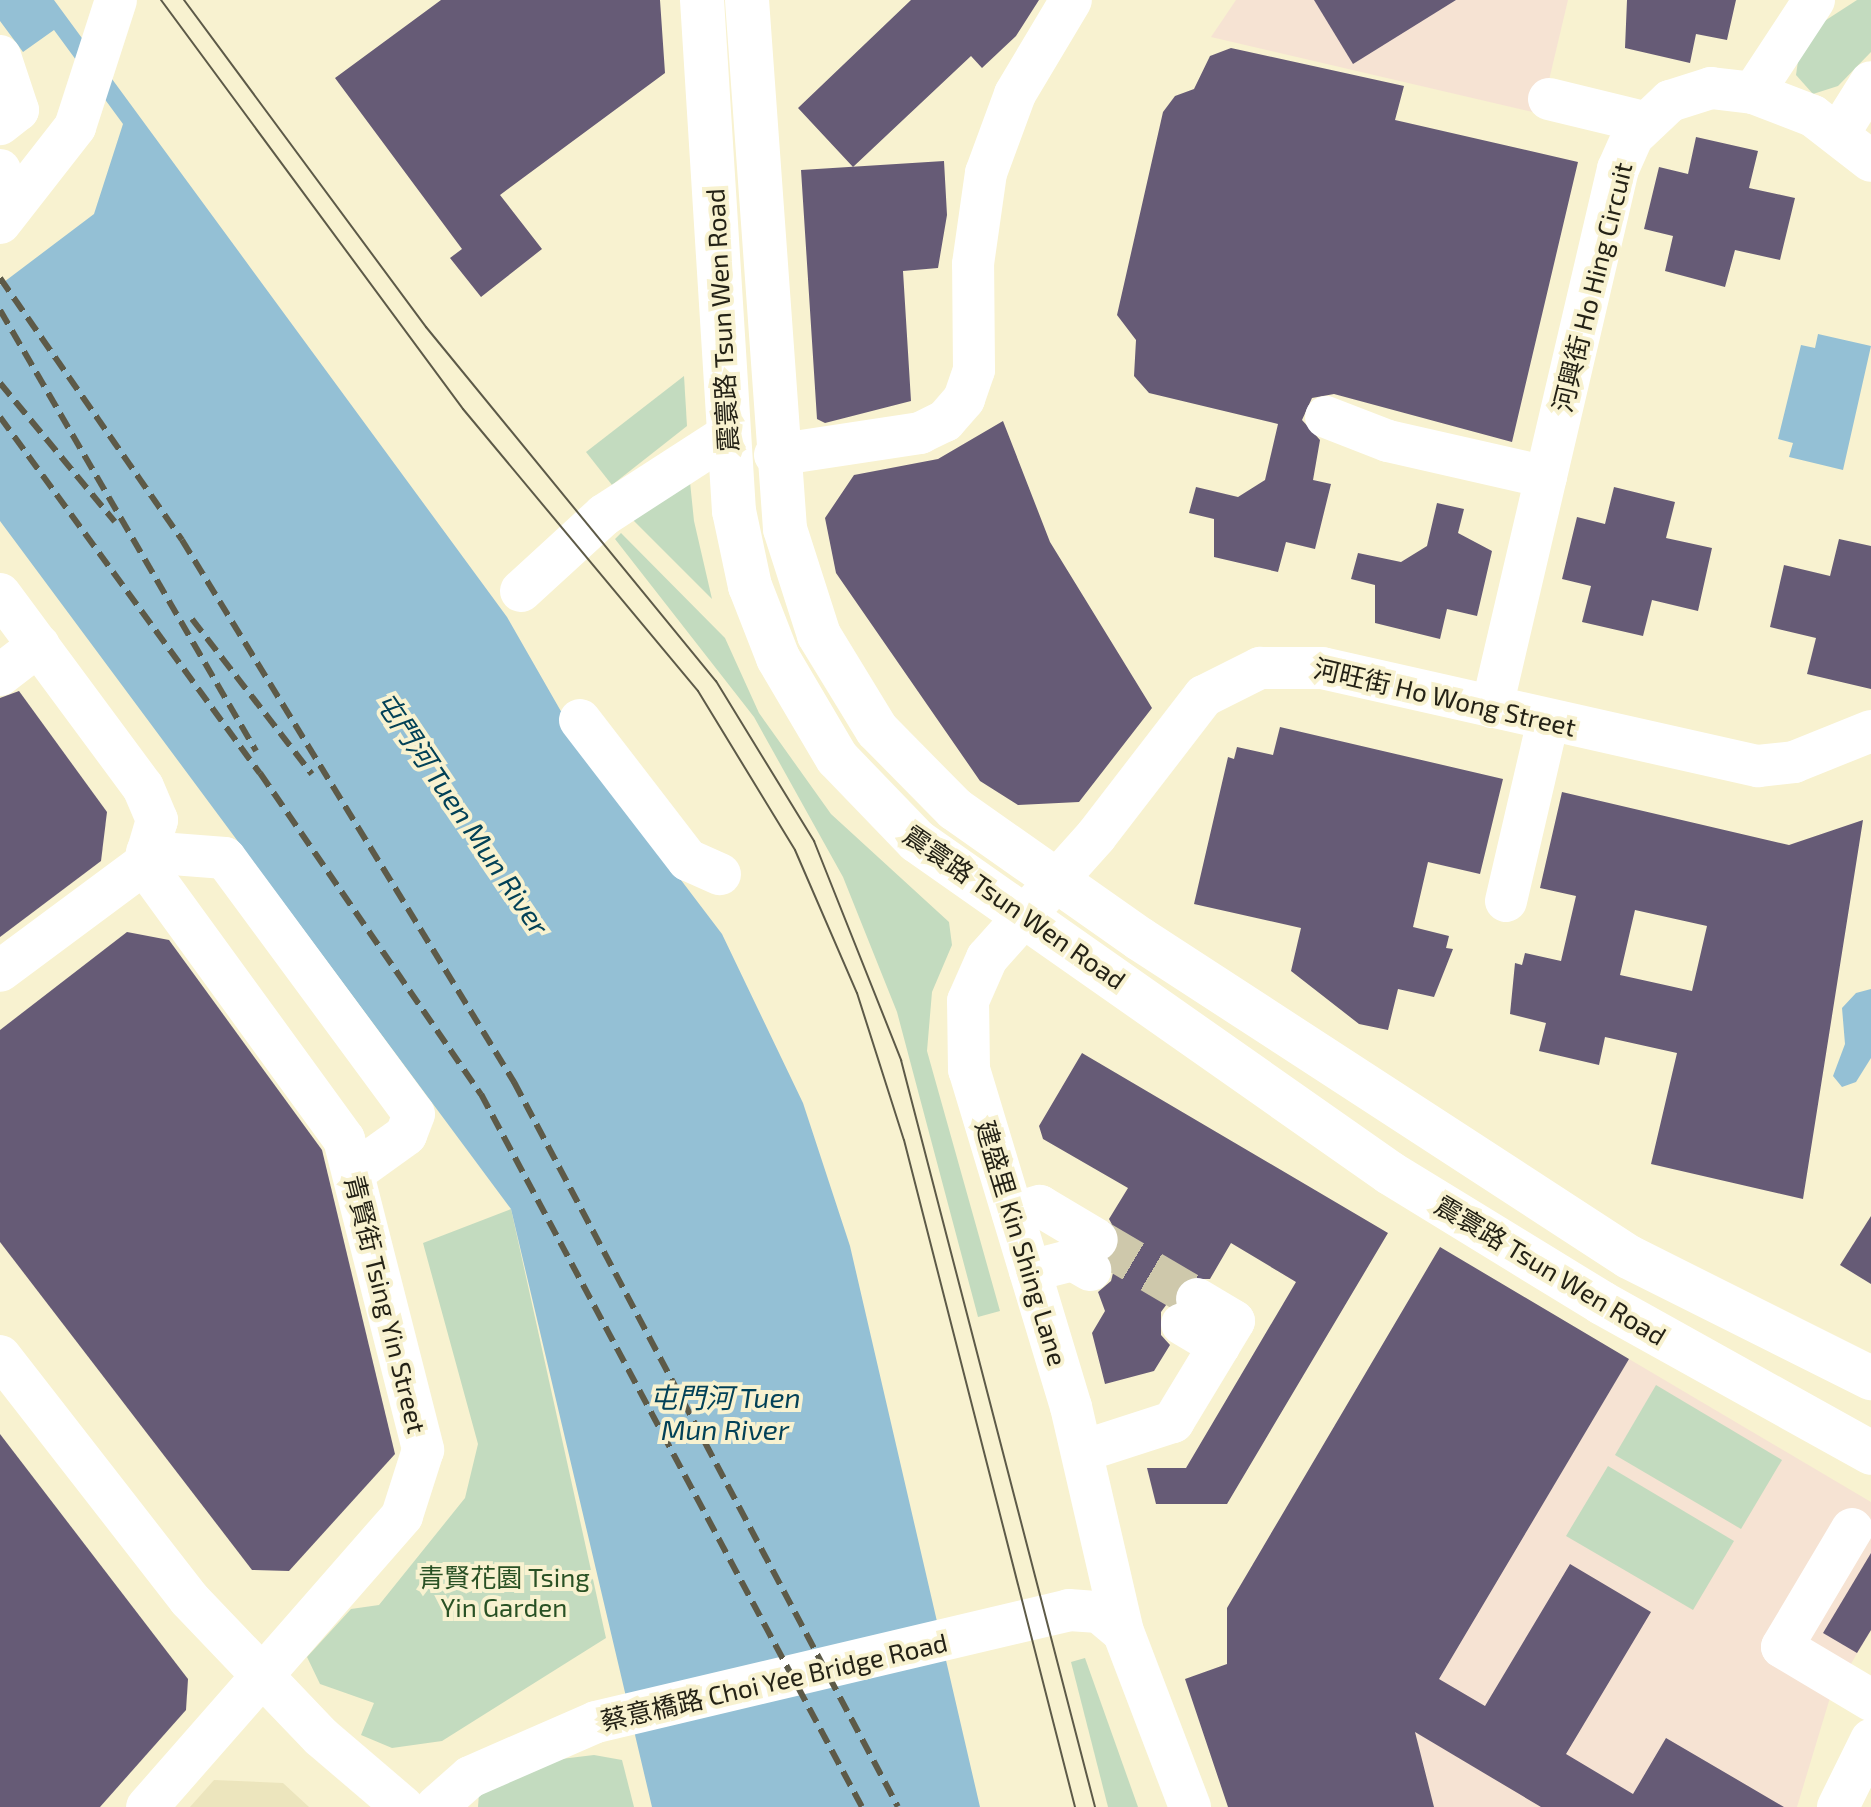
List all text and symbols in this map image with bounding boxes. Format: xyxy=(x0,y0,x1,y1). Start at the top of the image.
street label: 河興街 Ho Hing Circuit xyxy=(1546,159,1638,415)
street label: 震寰路 Tsun Wen Road xyxy=(699,187,743,453)
street label: 河旺街 Ho Wong Street xyxy=(1311,652,1579,742)
water label: 屯門河 Tuen Mun River xyxy=(369,685,557,941)
street label: 震寰路 Tsun Wen Road xyxy=(898,818,1132,996)
street label: 建盛里 Kin Shing Lane xyxy=(970,1117,1074,1369)
street label: 青賢街 Tsing Yin Street xyxy=(339,1171,433,1437)
street label: 震寰路 Tsun Wen Road xyxy=(1430,1189,1672,1351)
water label: 屯門河 Tuen Mun River xyxy=(649,1380,801,1446)
park label: 青賢花園 Tsing Yin Garden xyxy=(418,1561,590,1622)
street label: 蔡意橋路 Choi Yee Bridge Road xyxy=(597,1626,951,1736)

